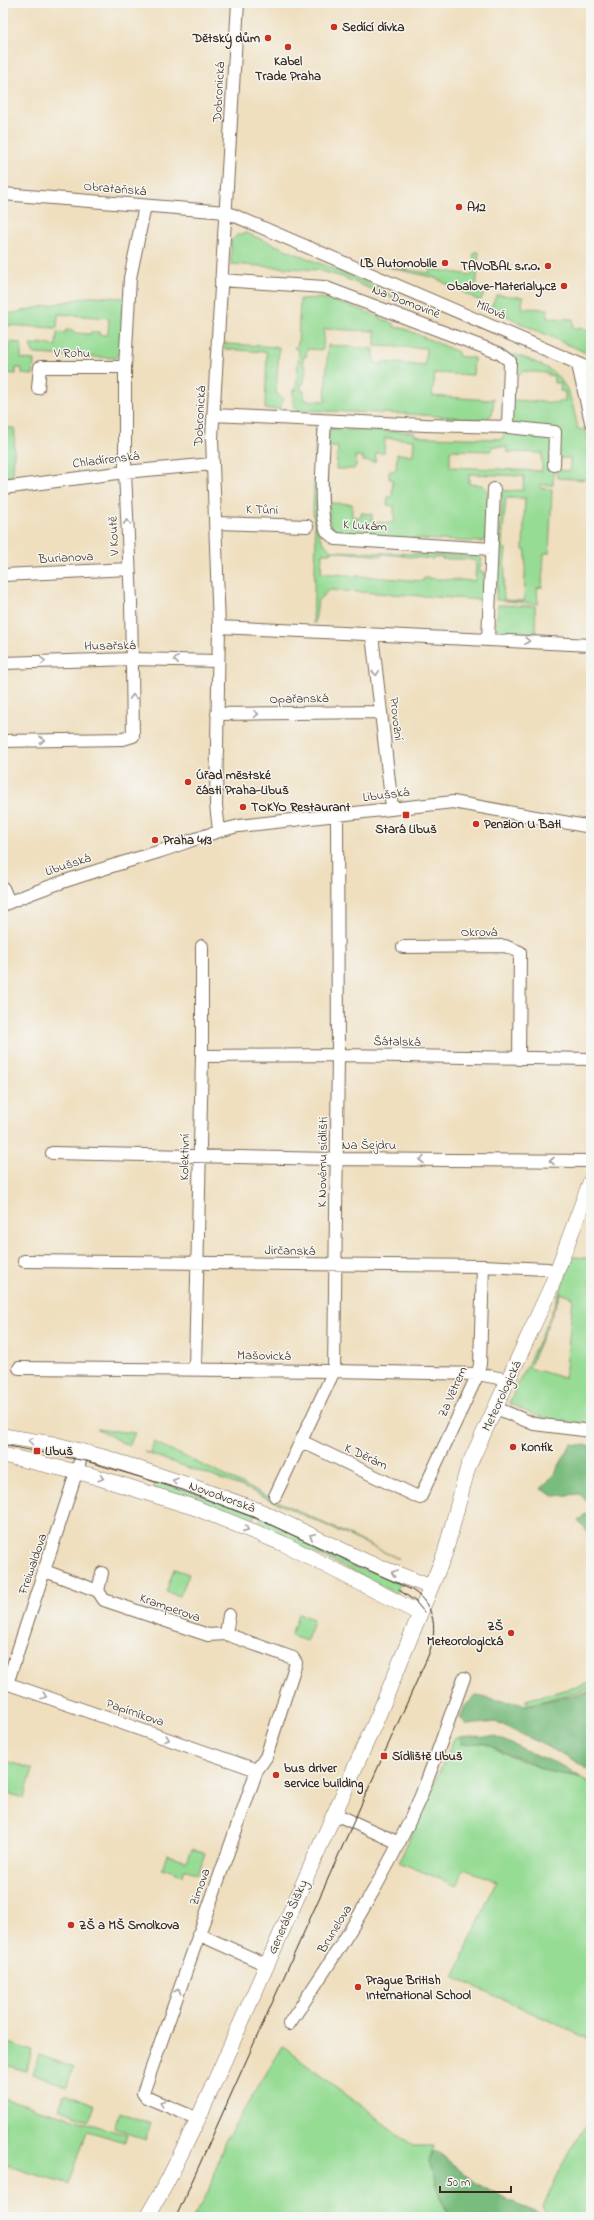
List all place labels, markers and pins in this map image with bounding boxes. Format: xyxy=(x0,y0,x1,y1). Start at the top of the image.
place label: Sedící dívka xyxy=(342,18,405,37)
marker: Sedící dívka xyxy=(329,22,339,32)
place label: Dětský dům xyxy=(192,29,260,50)
marker: Dětský dům xyxy=(263,33,273,43)
marker: Kabel Trade Praha xyxy=(283,42,293,52)
place label: Kabel Trade Praha xyxy=(255,52,321,86)
place label: A12 xyxy=(467,198,486,217)
marker: A12 xyxy=(454,202,464,212)
place label: LB Automobile xyxy=(360,254,438,273)
place label: TAVOBAL s.r.o. xyxy=(461,257,540,276)
marker: LB Automobile xyxy=(440,258,450,268)
marker: TAVOBAL s.r.o. xyxy=(543,261,553,271)
place label: Obalove-Materialy.cz xyxy=(447,277,557,298)
marker: Obalove-Materialy.cz xyxy=(559,281,569,291)
place label: Úřad městské části Praha-Libuš xyxy=(196,766,289,800)
marker: Úřad městské části Praha-Libuš xyxy=(183,777,193,787)
place label: TOKYO Restaurant xyxy=(251,798,351,817)
marker: TOKYO Restaurant xyxy=(238,802,248,812)
marker: Stará Libuš xyxy=(401,810,411,820)
place label: Penzion U Bati xyxy=(484,815,561,834)
marker: Penzion U Bati xyxy=(471,819,481,829)
place label: Stará Libuš xyxy=(375,820,437,839)
place label: Praha 413 xyxy=(163,831,213,850)
marker: Praha 413 xyxy=(150,835,160,845)
place label: Kontík xyxy=(521,1438,553,1457)
place label: Libuš xyxy=(45,1442,73,1461)
marker: Kontík xyxy=(508,1442,518,1452)
marker: Libuš xyxy=(32,1446,42,1456)
place label: ZŠ Meteorologická xyxy=(427,1617,504,1653)
marker: ZŠ Meteorologická xyxy=(506,1628,516,1638)
place label: Sídliště Libuš xyxy=(392,1747,463,1766)
marker: Sídliště Libuš xyxy=(379,1751,389,1761)
place label: bus driver service building xyxy=(284,1759,364,1795)
marker: bus driver service building xyxy=(271,1770,281,1780)
place label: ZŠ a MŠ Smolkova xyxy=(79,1916,179,1935)
marker: ZŠ a MŠ Smolkova xyxy=(66,1920,76,1930)
place label: Prague British International School xyxy=(366,1971,471,2005)
marker: Prague British International School xyxy=(353,1982,363,1992)

